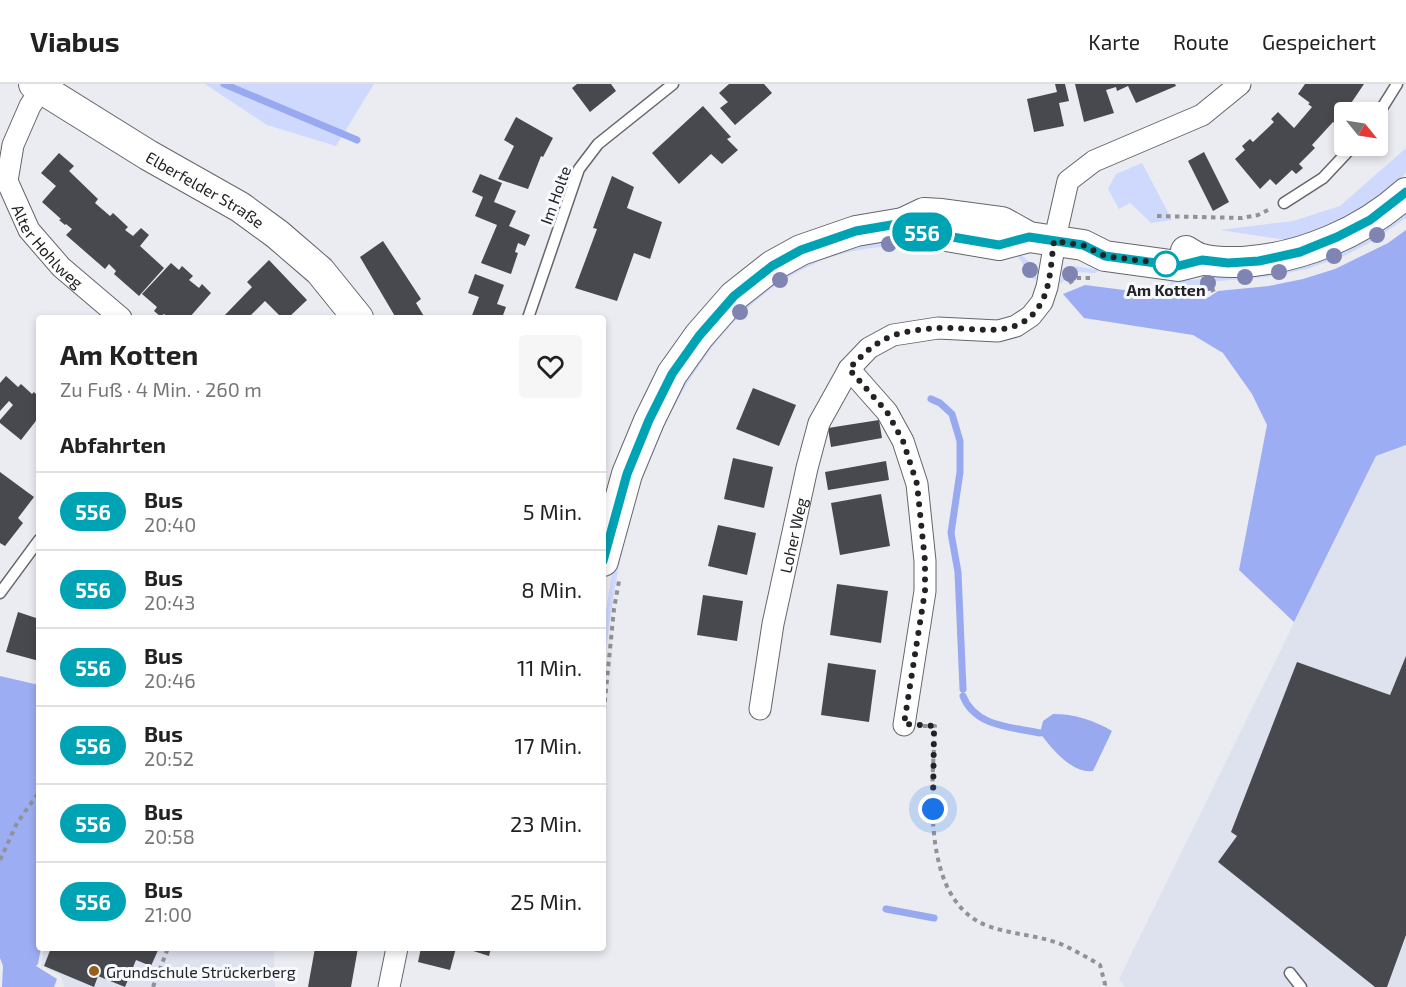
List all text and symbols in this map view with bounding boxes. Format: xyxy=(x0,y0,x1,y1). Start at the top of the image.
text: Viabus xyxy=(30,24,120,58)
text: Karte xyxy=(1088,29,1140,54)
text: Route xyxy=(1173,29,1229,54)
text: Gespeichert xyxy=(1262,29,1376,54)
north arrow xyxy=(1334,102,1388,156)
map controls xyxy=(1334,102,1388,156)
street label: Elberfelder Straße xyxy=(143,147,268,231)
street label: Im Holte xyxy=(536,163,574,227)
street label: Alter Hohlweg xyxy=(9,201,88,292)
line badge: 556 xyxy=(888,212,956,252)
text: 556 xyxy=(904,220,940,245)
marker: Am Kotten xyxy=(1153,251,1179,277)
place label: Am Kotten xyxy=(1126,280,1206,299)
button: heart xyxy=(519,335,582,398)
text: Am Kotten xyxy=(60,337,198,371)
text: Zu Fuß · 4 Min. · 260 m xyxy=(60,377,262,401)
text: Abfahrten xyxy=(60,431,166,457)
text: Bus xyxy=(144,486,183,512)
street label: Loher Weg xyxy=(775,495,810,575)
text: 5 Min. xyxy=(523,498,582,524)
text: 556 xyxy=(75,499,111,524)
text: 20:40 xyxy=(144,512,196,536)
text: Bus xyxy=(144,564,183,590)
text: 8 Min. xyxy=(521,576,582,602)
text: 556 xyxy=(75,577,111,602)
text: 20:43 xyxy=(144,590,195,614)
text: Bus xyxy=(144,642,183,668)
text: 11 Min. xyxy=(517,654,582,680)
text: 556 xyxy=(75,655,111,680)
text: 20:46 xyxy=(144,668,196,692)
text: Bus xyxy=(144,720,183,746)
text: 17 Min. xyxy=(515,732,582,758)
text: 556 xyxy=(75,733,111,758)
text: 20:52 xyxy=(144,746,194,770)
your location xyxy=(918,794,948,824)
text: Bus xyxy=(144,798,183,824)
text: 23 Min. xyxy=(510,810,582,836)
text: 556 xyxy=(75,811,111,836)
text: 20:58 xyxy=(144,824,195,848)
text: Bus xyxy=(144,876,183,902)
text: 25 Min. xyxy=(510,888,582,914)
text: 556 xyxy=(75,889,111,914)
text: 21:00 xyxy=(144,902,192,926)
place label: Grundschule Strückerberg xyxy=(106,962,296,981)
marker: Grundschule Strückerberg xyxy=(87,964,101,978)

